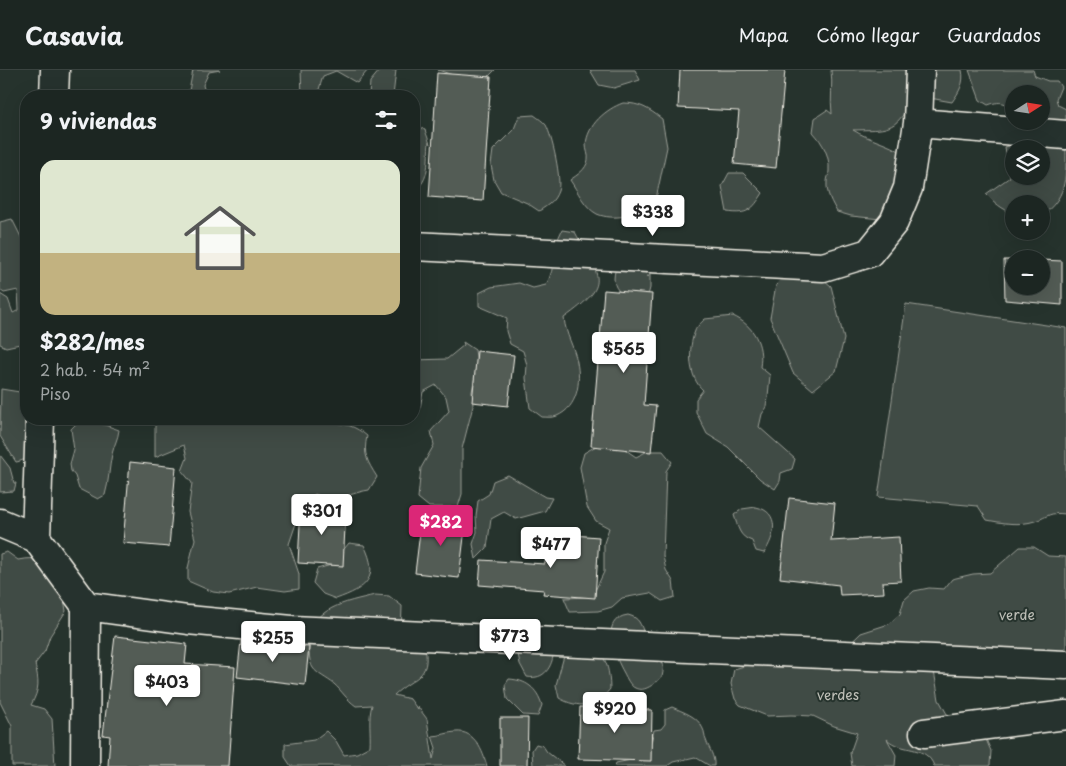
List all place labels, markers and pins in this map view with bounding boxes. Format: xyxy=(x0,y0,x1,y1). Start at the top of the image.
pin: $338 xyxy=(623,194,683,237)
pin: $565 xyxy=(594,332,654,374)
pin: $301 xyxy=(292,494,352,536)
pin: $282 xyxy=(411,504,471,547)
pin: $477 xyxy=(521,526,581,569)
pin: $773 xyxy=(480,618,540,661)
pin: $255 xyxy=(243,620,303,663)
pin: $403 xyxy=(137,664,197,707)
pin: $920 xyxy=(585,692,645,734)

